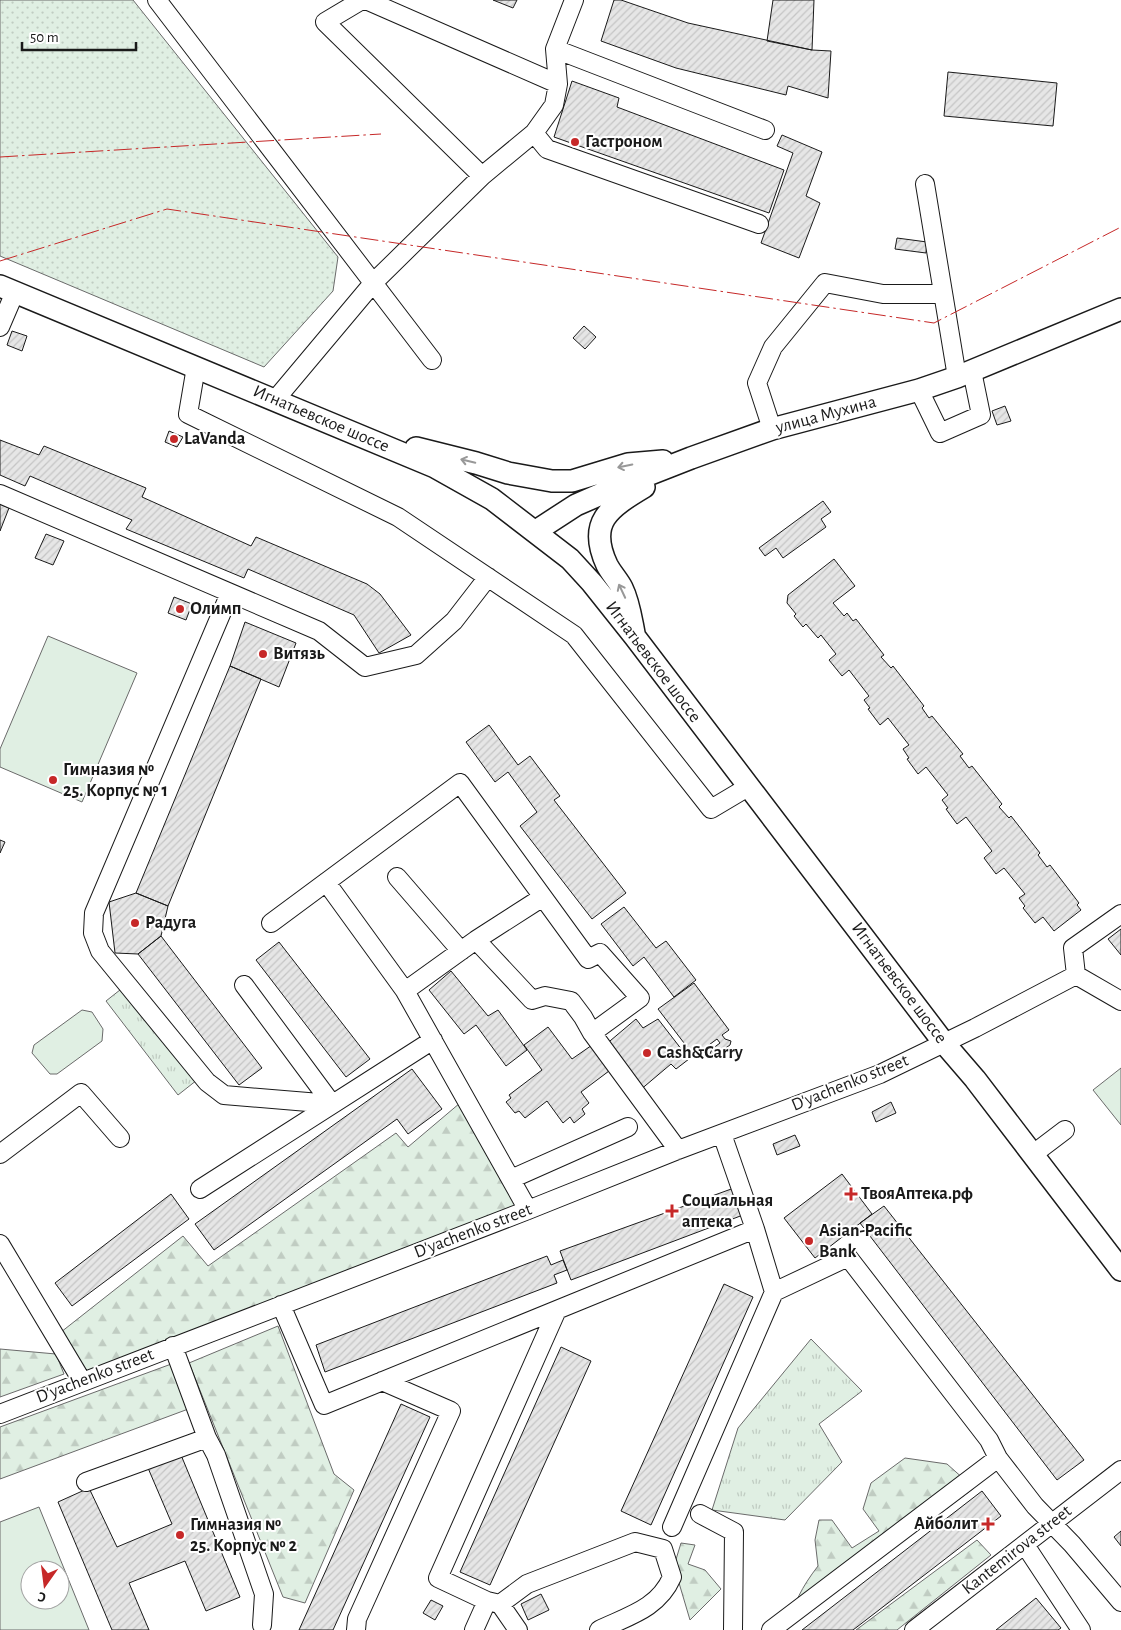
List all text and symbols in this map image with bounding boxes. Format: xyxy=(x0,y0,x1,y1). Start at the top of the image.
scale bar xyxy=(22,20,136,52)
text: 50 m xyxy=(30,30,59,45)
place label: Гастроном xyxy=(585,133,662,151)
marker: Гастроном xyxy=(569,136,581,148)
street label: Игнатьевское шоссе xyxy=(250,382,392,456)
street label: улица Мухина xyxy=(773,393,878,437)
place label: LaVanda xyxy=(184,430,246,448)
marker: LaVanda xyxy=(168,433,180,445)
one-way arrow xyxy=(460,456,476,465)
one-way arrow xyxy=(618,461,634,471)
one-way arrow xyxy=(617,584,626,599)
street label: Игнатьевское шоссе xyxy=(602,598,704,726)
place label: Олимп xyxy=(190,600,241,618)
marker: Олимп xyxy=(174,603,186,615)
place label: Витязь xyxy=(273,645,325,663)
marker: Витязь xyxy=(257,648,269,660)
place label: Гимназия № 25. Корпус № 1 xyxy=(63,761,168,800)
marker: Гимназия № 25. Корпус № 1 xyxy=(47,774,59,786)
place label: Радуга xyxy=(145,914,197,932)
marker: Радуга xyxy=(129,917,141,929)
street label: Игнатьевское шоссе xyxy=(848,919,950,1047)
place label: Cash&Carry xyxy=(657,1044,744,1062)
marker: Cash&Carry xyxy=(641,1047,653,1059)
street label: D'yachenko street xyxy=(789,1051,911,1115)
place label: ТвояАптека.рф xyxy=(861,1185,973,1203)
marker: ТвояАптека.рф xyxy=(845,1188,857,1200)
place label: Социальная аптека xyxy=(682,1192,773,1231)
street label: D'yachenko street xyxy=(412,1200,534,1262)
marker: Социальная аптека xyxy=(666,1205,678,1217)
place label: Asian-Pacific Bank xyxy=(819,1222,912,1261)
marker: Asian-Pacific Bank xyxy=(803,1235,815,1247)
street label: D'yachenko street xyxy=(34,1345,156,1407)
street label: Kantemirova street xyxy=(959,1502,1075,1598)
place label: Айболит xyxy=(914,1515,979,1533)
place label: Гимназия № 25. Корпус № 2 xyxy=(190,1516,297,1555)
marker: Айболит xyxy=(982,1518,994,1530)
marker: Гимназия № 25. Корпус № 2 xyxy=(174,1529,186,1541)
north arrow xyxy=(20,1560,70,1610)
text: С xyxy=(36,1589,48,1604)

